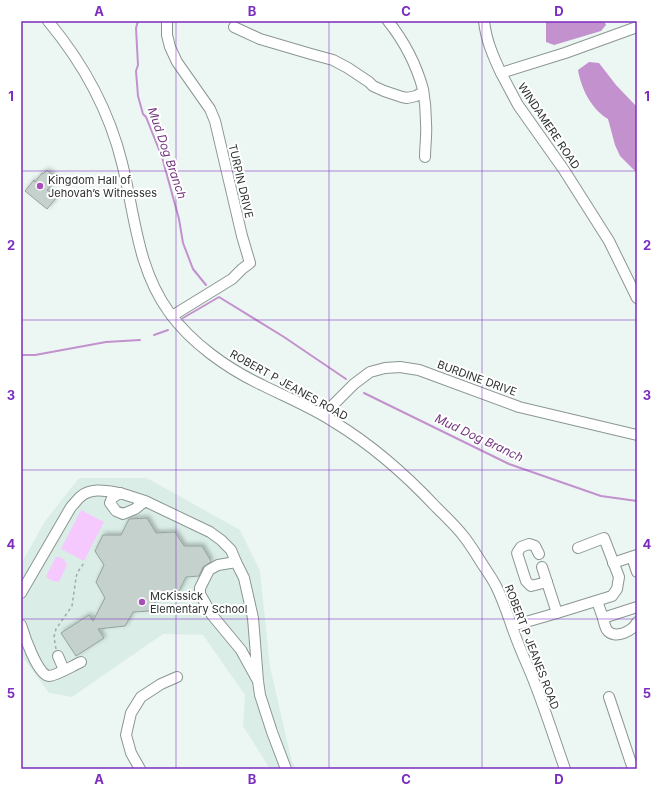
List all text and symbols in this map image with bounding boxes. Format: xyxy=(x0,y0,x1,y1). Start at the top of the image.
text: A xyxy=(94,3,104,19)
text: B xyxy=(248,3,257,19)
text: C xyxy=(401,3,411,19)
text: D xyxy=(554,3,564,19)
street label: WINDAMERE ROAD xyxy=(515,80,583,172)
text: 1 xyxy=(8,88,14,104)
text: 1 xyxy=(644,88,650,104)
water label: Mud Dog Branch xyxy=(145,105,190,201)
street label: TURPIN DRIVE xyxy=(226,142,256,220)
place label: Kingdom Hall of Jehovah’s Witnesses xyxy=(48,173,157,200)
marker: Kingdom Hall of Jehovah’s Witnesses xyxy=(35,181,45,191)
text: 2 xyxy=(7,237,15,253)
text: 2 xyxy=(643,237,651,253)
street label: ROBERT P JEANES ROAD xyxy=(227,347,351,423)
street label: BURDINE DRIVE xyxy=(435,357,519,399)
text: 3 xyxy=(7,387,15,403)
text: 3 xyxy=(643,387,651,403)
water label: Mud Dog Branch xyxy=(433,410,526,465)
text: 4 xyxy=(7,536,16,552)
text: 4 xyxy=(643,536,652,552)
street label: ROBERT P JEANES ROAD xyxy=(502,582,562,712)
place label: McKissick Elementary School xyxy=(150,589,247,616)
marker: McKissick Elementary School xyxy=(137,597,147,607)
text: 5 xyxy=(7,685,15,701)
text: 5 xyxy=(643,685,651,701)
text: A xyxy=(94,771,104,787)
text: B xyxy=(248,771,257,787)
text: C xyxy=(401,771,411,787)
text: D xyxy=(554,771,564,787)

